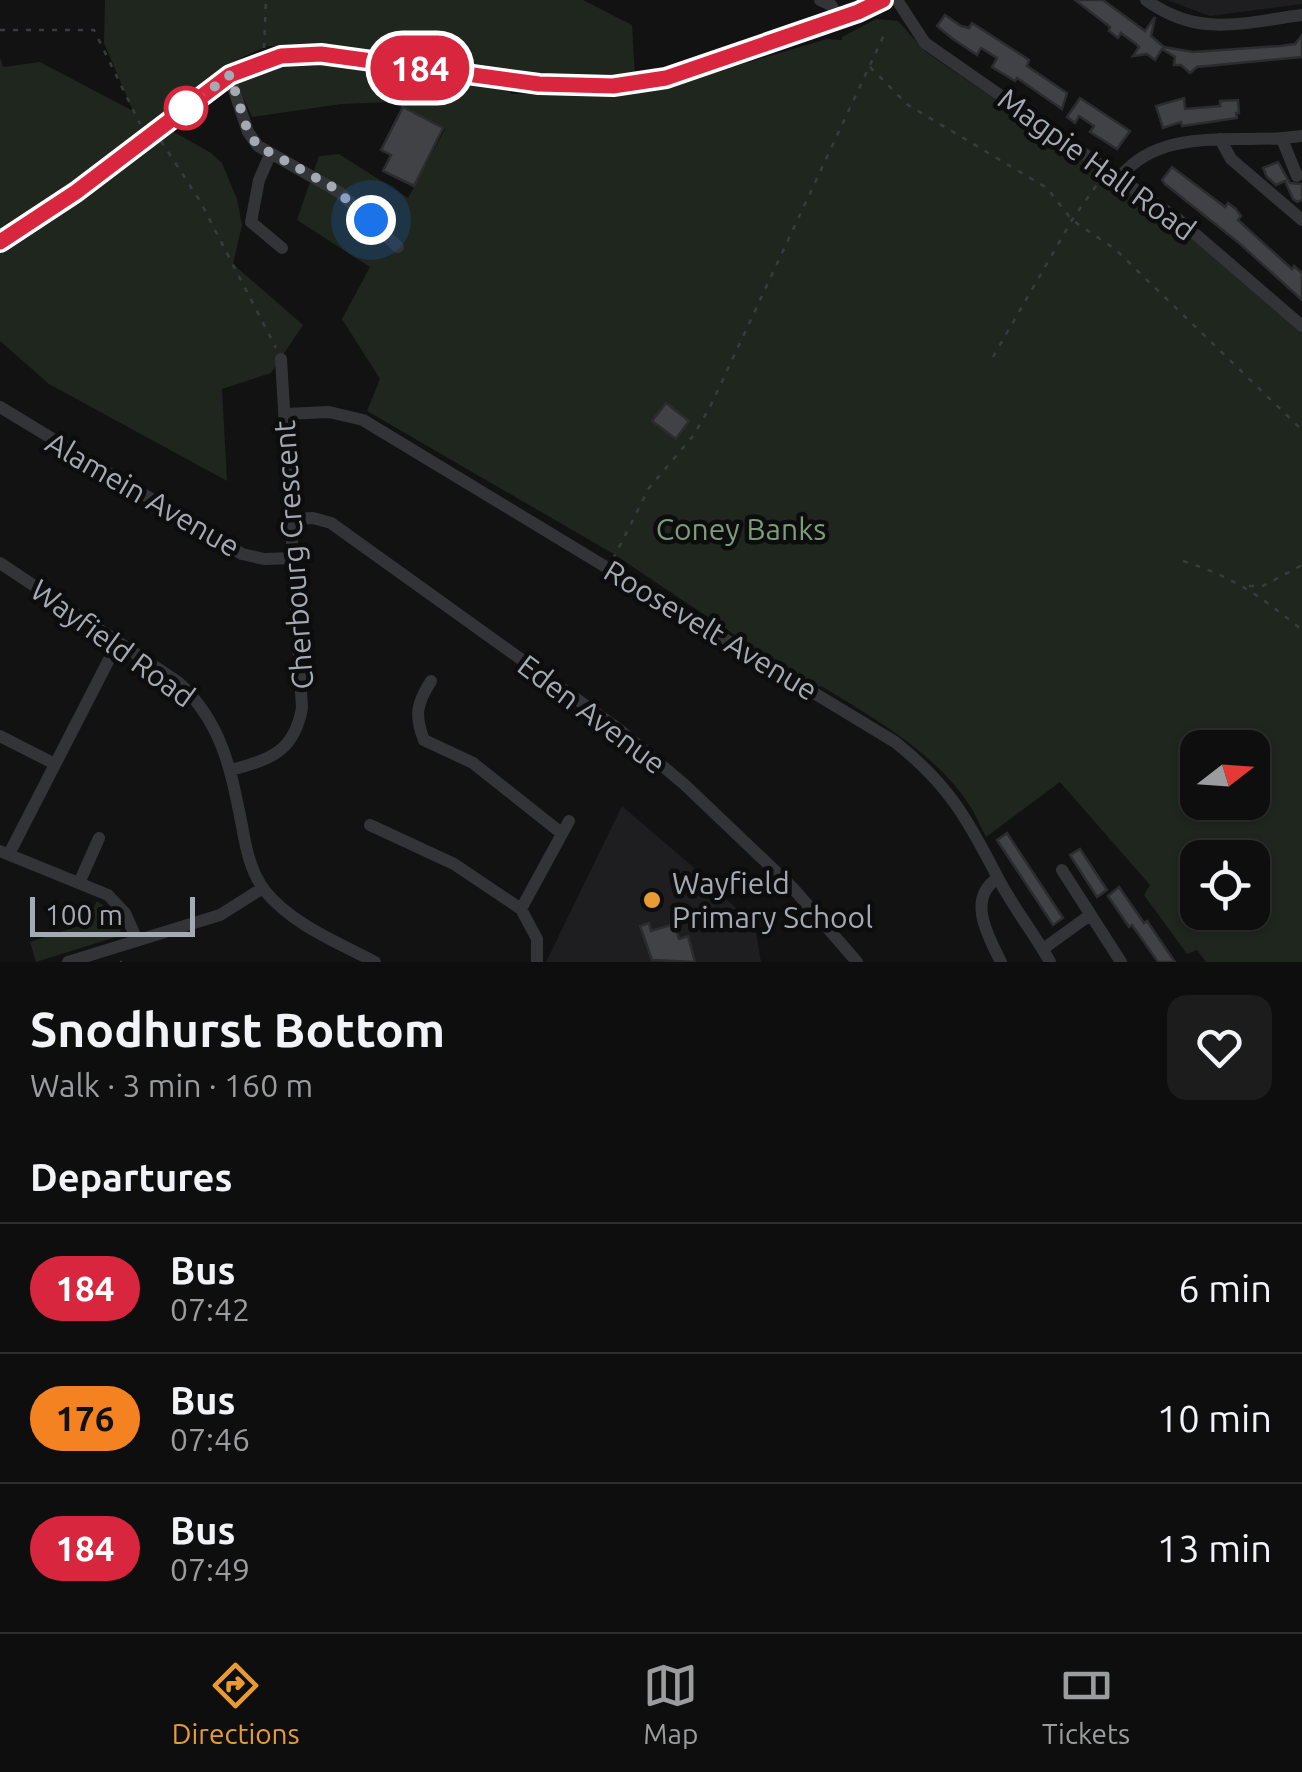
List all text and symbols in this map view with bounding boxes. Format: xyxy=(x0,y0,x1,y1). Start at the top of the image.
line badge: 184 xyxy=(362,36,478,100)
text: 184 xyxy=(390,48,450,88)
street label: Magpie Hall Road xyxy=(992,81,1202,247)
unlabelled marker xyxy=(165,87,207,129)
your location xyxy=(346,195,396,245)
street label: Cherbourg Crescent xyxy=(267,419,319,691)
street label: Alamein Avenue xyxy=(40,425,246,563)
park label: Coney Banks xyxy=(656,512,826,546)
street label: Roosevelt Avenue xyxy=(599,553,823,707)
street label: Wayfield Road xyxy=(25,572,201,714)
street label: Eden Avenue xyxy=(512,648,672,780)
north arrow xyxy=(1180,730,1270,820)
map controls xyxy=(1180,730,1270,930)
button: locate xyxy=(1180,840,1270,930)
place label: Wayfield Primary School xyxy=(672,866,873,934)
marker: Wayfield Primary School xyxy=(641,889,663,911)
scale bar xyxy=(30,892,195,936)
text: 100 m xyxy=(45,899,123,930)
button: heart xyxy=(1167,995,1272,1100)
text: Snodhurst Bottom xyxy=(30,1002,445,1056)
text: Walk · 3 min · 160 m xyxy=(30,1067,313,1103)
text: Departures xyxy=(30,1156,232,1198)
text: Bus xyxy=(170,1249,235,1291)
text: 6 min xyxy=(1178,1267,1272,1309)
text: 184 xyxy=(55,1268,115,1308)
text: 07:42 xyxy=(170,1291,250,1327)
text: Bus xyxy=(170,1379,235,1421)
text: 10 min xyxy=(1157,1397,1272,1439)
text: 176 xyxy=(55,1398,115,1438)
text: 07:46 xyxy=(170,1421,250,1457)
text: Bus xyxy=(170,1509,235,1551)
text: 13 min xyxy=(1157,1527,1272,1569)
text: 184 xyxy=(55,1528,115,1568)
text: 07:49 xyxy=(170,1551,250,1587)
tab: Directions xyxy=(172,1658,300,1749)
tab: Map xyxy=(643,1658,698,1749)
tab: Tickets xyxy=(1042,1658,1130,1749)

